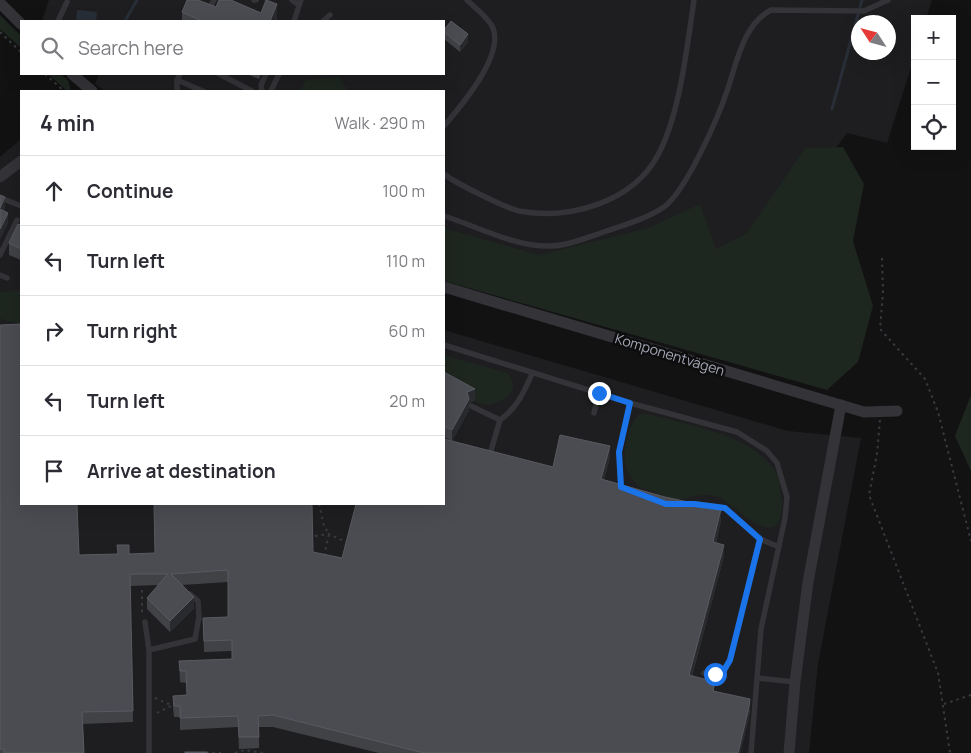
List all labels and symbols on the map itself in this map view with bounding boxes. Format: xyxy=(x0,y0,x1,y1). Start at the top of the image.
north arrow xyxy=(851,15,896,60)
street label: Komponentvägen xyxy=(613,328,727,380)
route end xyxy=(588,382,611,405)
route start xyxy=(704,663,727,686)

